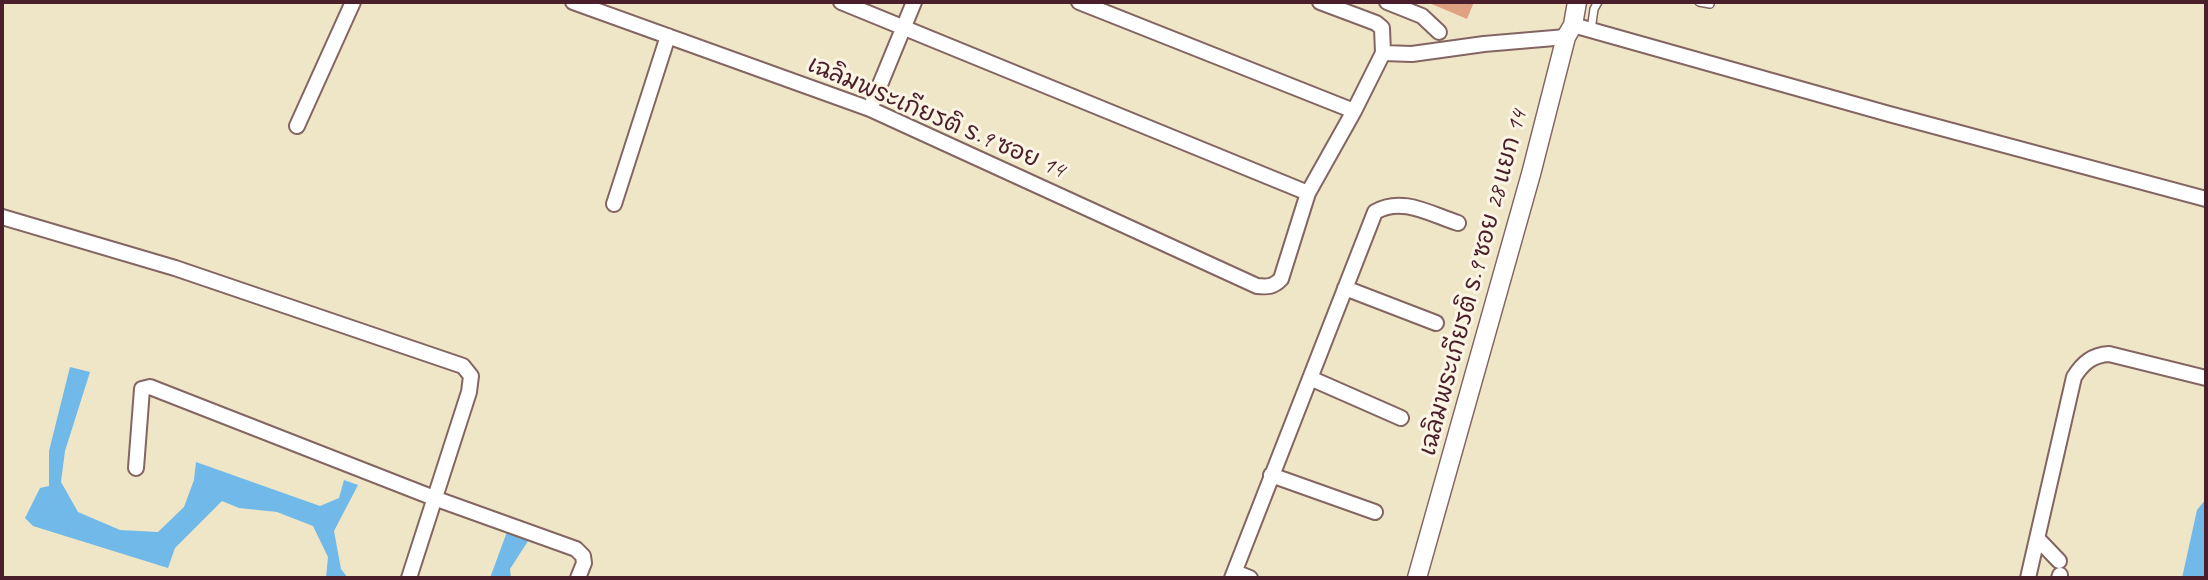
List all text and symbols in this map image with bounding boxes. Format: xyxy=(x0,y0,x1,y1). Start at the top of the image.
street label: เฉลิมพระเกียรติ ร.9 ซอย 14 xyxy=(803,51,1069,185)
street label: เฉลิมพระเกียรติ ร.9 ซอย 28 แยก 14 xyxy=(1414,107,1534,459)

